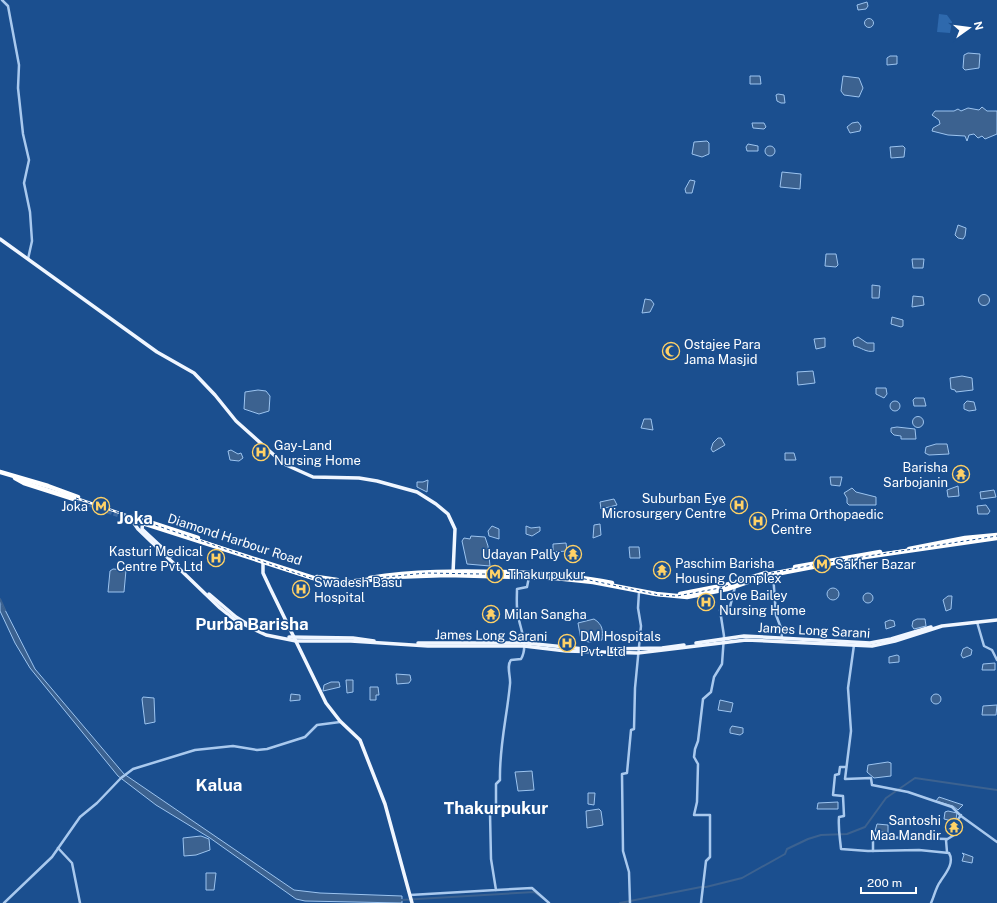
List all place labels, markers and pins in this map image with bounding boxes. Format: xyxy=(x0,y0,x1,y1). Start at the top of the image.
place label: Ostajee Para Jama Masjid xyxy=(684,337,761,367)
mosque icon: Ostajee Para Jama Masjid xyxy=(661,341,681,361)
place label: Gay-Land Nursing Home xyxy=(274,438,361,468)
hospital icon: Gay-Land Nursing Home xyxy=(251,442,271,462)
place label: Barisha Sarbojanin xyxy=(883,460,948,490)
temple icon: Barisha Sarbojanin xyxy=(951,464,971,484)
place label: Suburban Eye Microsurgery Centre xyxy=(601,491,726,521)
hospital icon: Suburban Eye Microsurgery Centre xyxy=(729,495,749,515)
metro station icon: Joka xyxy=(91,496,111,516)
place label: Joka xyxy=(61,499,88,514)
place label: Prima Orthopaedic Centre xyxy=(771,507,884,537)
hospital icon: Prima Orthopaedic Centre xyxy=(748,511,768,531)
place label: Kasturi Medical Centre Pvt Ltd xyxy=(109,544,203,574)
temple icon: Udayan Pally xyxy=(563,544,583,564)
place label: Udayan Pally xyxy=(482,547,560,562)
hospital icon: Kasturi Medical Centre Pvt Ltd xyxy=(206,548,226,568)
metro station icon: Sakher Bazar xyxy=(812,554,832,574)
place label: Paschim Barisha Housing Complex xyxy=(675,556,782,586)
place label: Sakher Bazar xyxy=(835,557,916,572)
temple icon: Paschim Barisha Housing Complex xyxy=(652,560,672,580)
metro station icon: Thakurpukur xyxy=(485,564,505,584)
place label: Thakurpukur xyxy=(508,567,585,582)
place label: Swadesh Basu Hospital xyxy=(314,575,402,605)
hospital icon: Swadesh Basu Hospital xyxy=(291,579,311,599)
place label: Love Bailey Nursing Home xyxy=(719,588,806,618)
hospital icon: Love Bailey Nursing Home xyxy=(696,592,716,612)
temple icon: Milan Sangha xyxy=(481,604,501,624)
place label: Milan Sangha xyxy=(504,607,587,622)
place label: DM Hospitals Pvt. Ltd xyxy=(580,629,661,659)
hospital icon: DM Hospitals Pvt. Ltd xyxy=(557,633,577,653)
place label: Santoshi Maa Mandir xyxy=(870,813,941,843)
temple icon: Santoshi Maa Mandir xyxy=(944,817,964,837)

